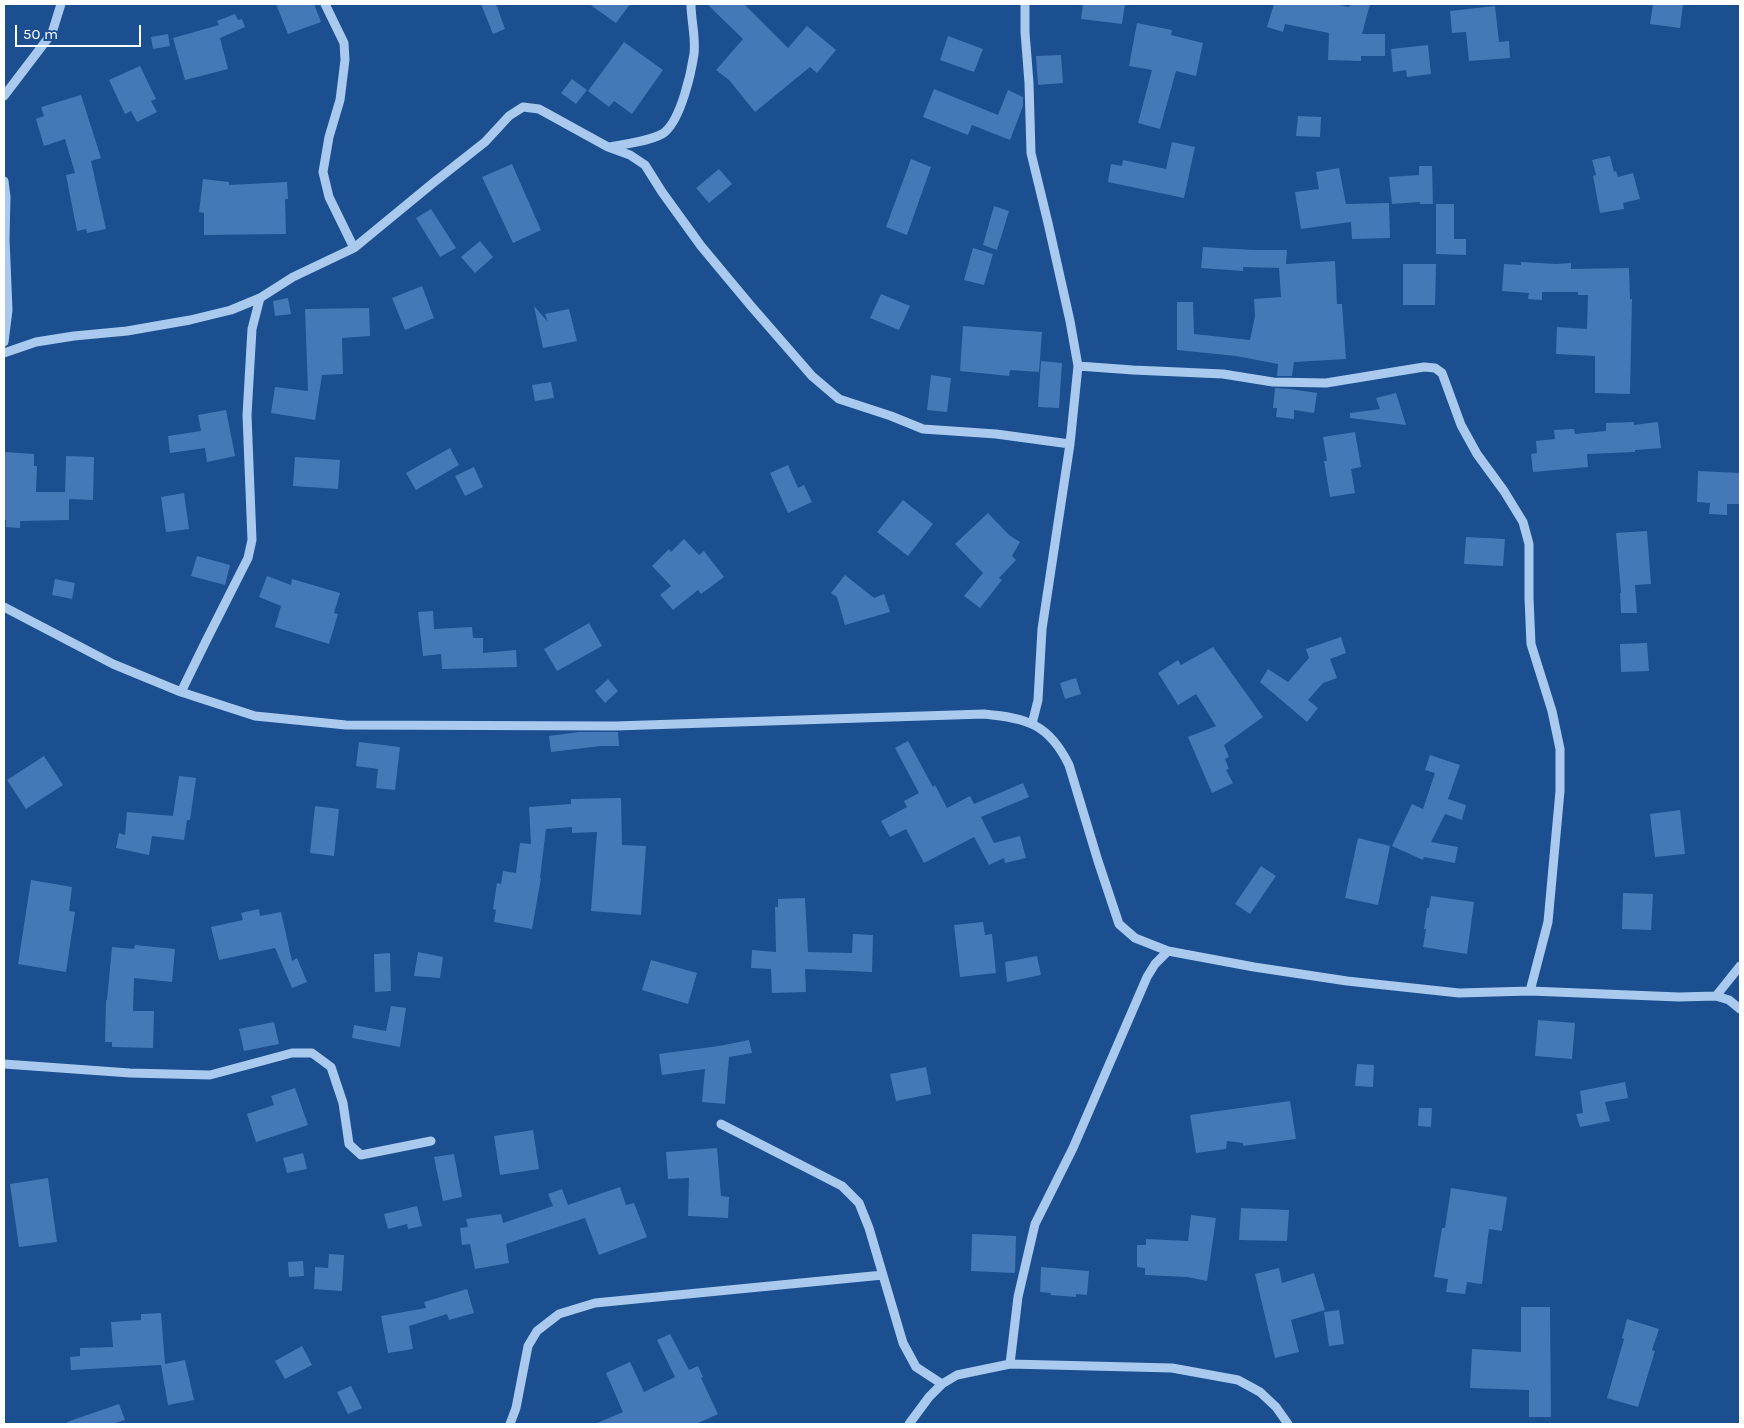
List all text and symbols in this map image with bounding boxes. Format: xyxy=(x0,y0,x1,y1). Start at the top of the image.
scale bar xyxy=(18,15,144,47)
text: 50 m xyxy=(23,25,58,43)

